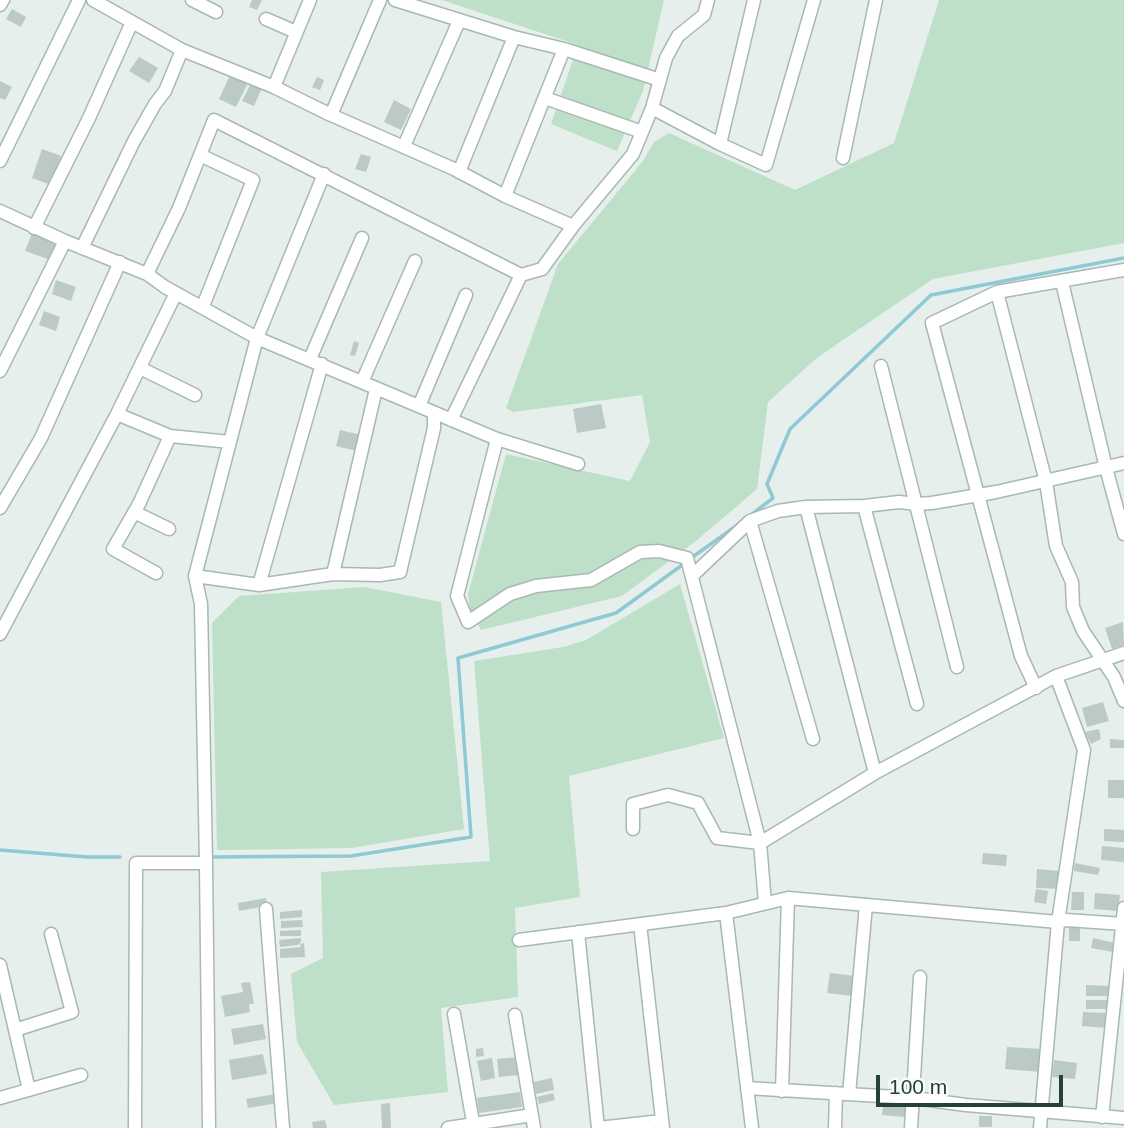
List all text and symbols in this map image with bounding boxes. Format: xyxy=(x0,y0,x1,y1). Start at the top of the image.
scale bar xyxy=(879,1062,1066,1106)
text: 100 m xyxy=(889,1075,947,1098)

